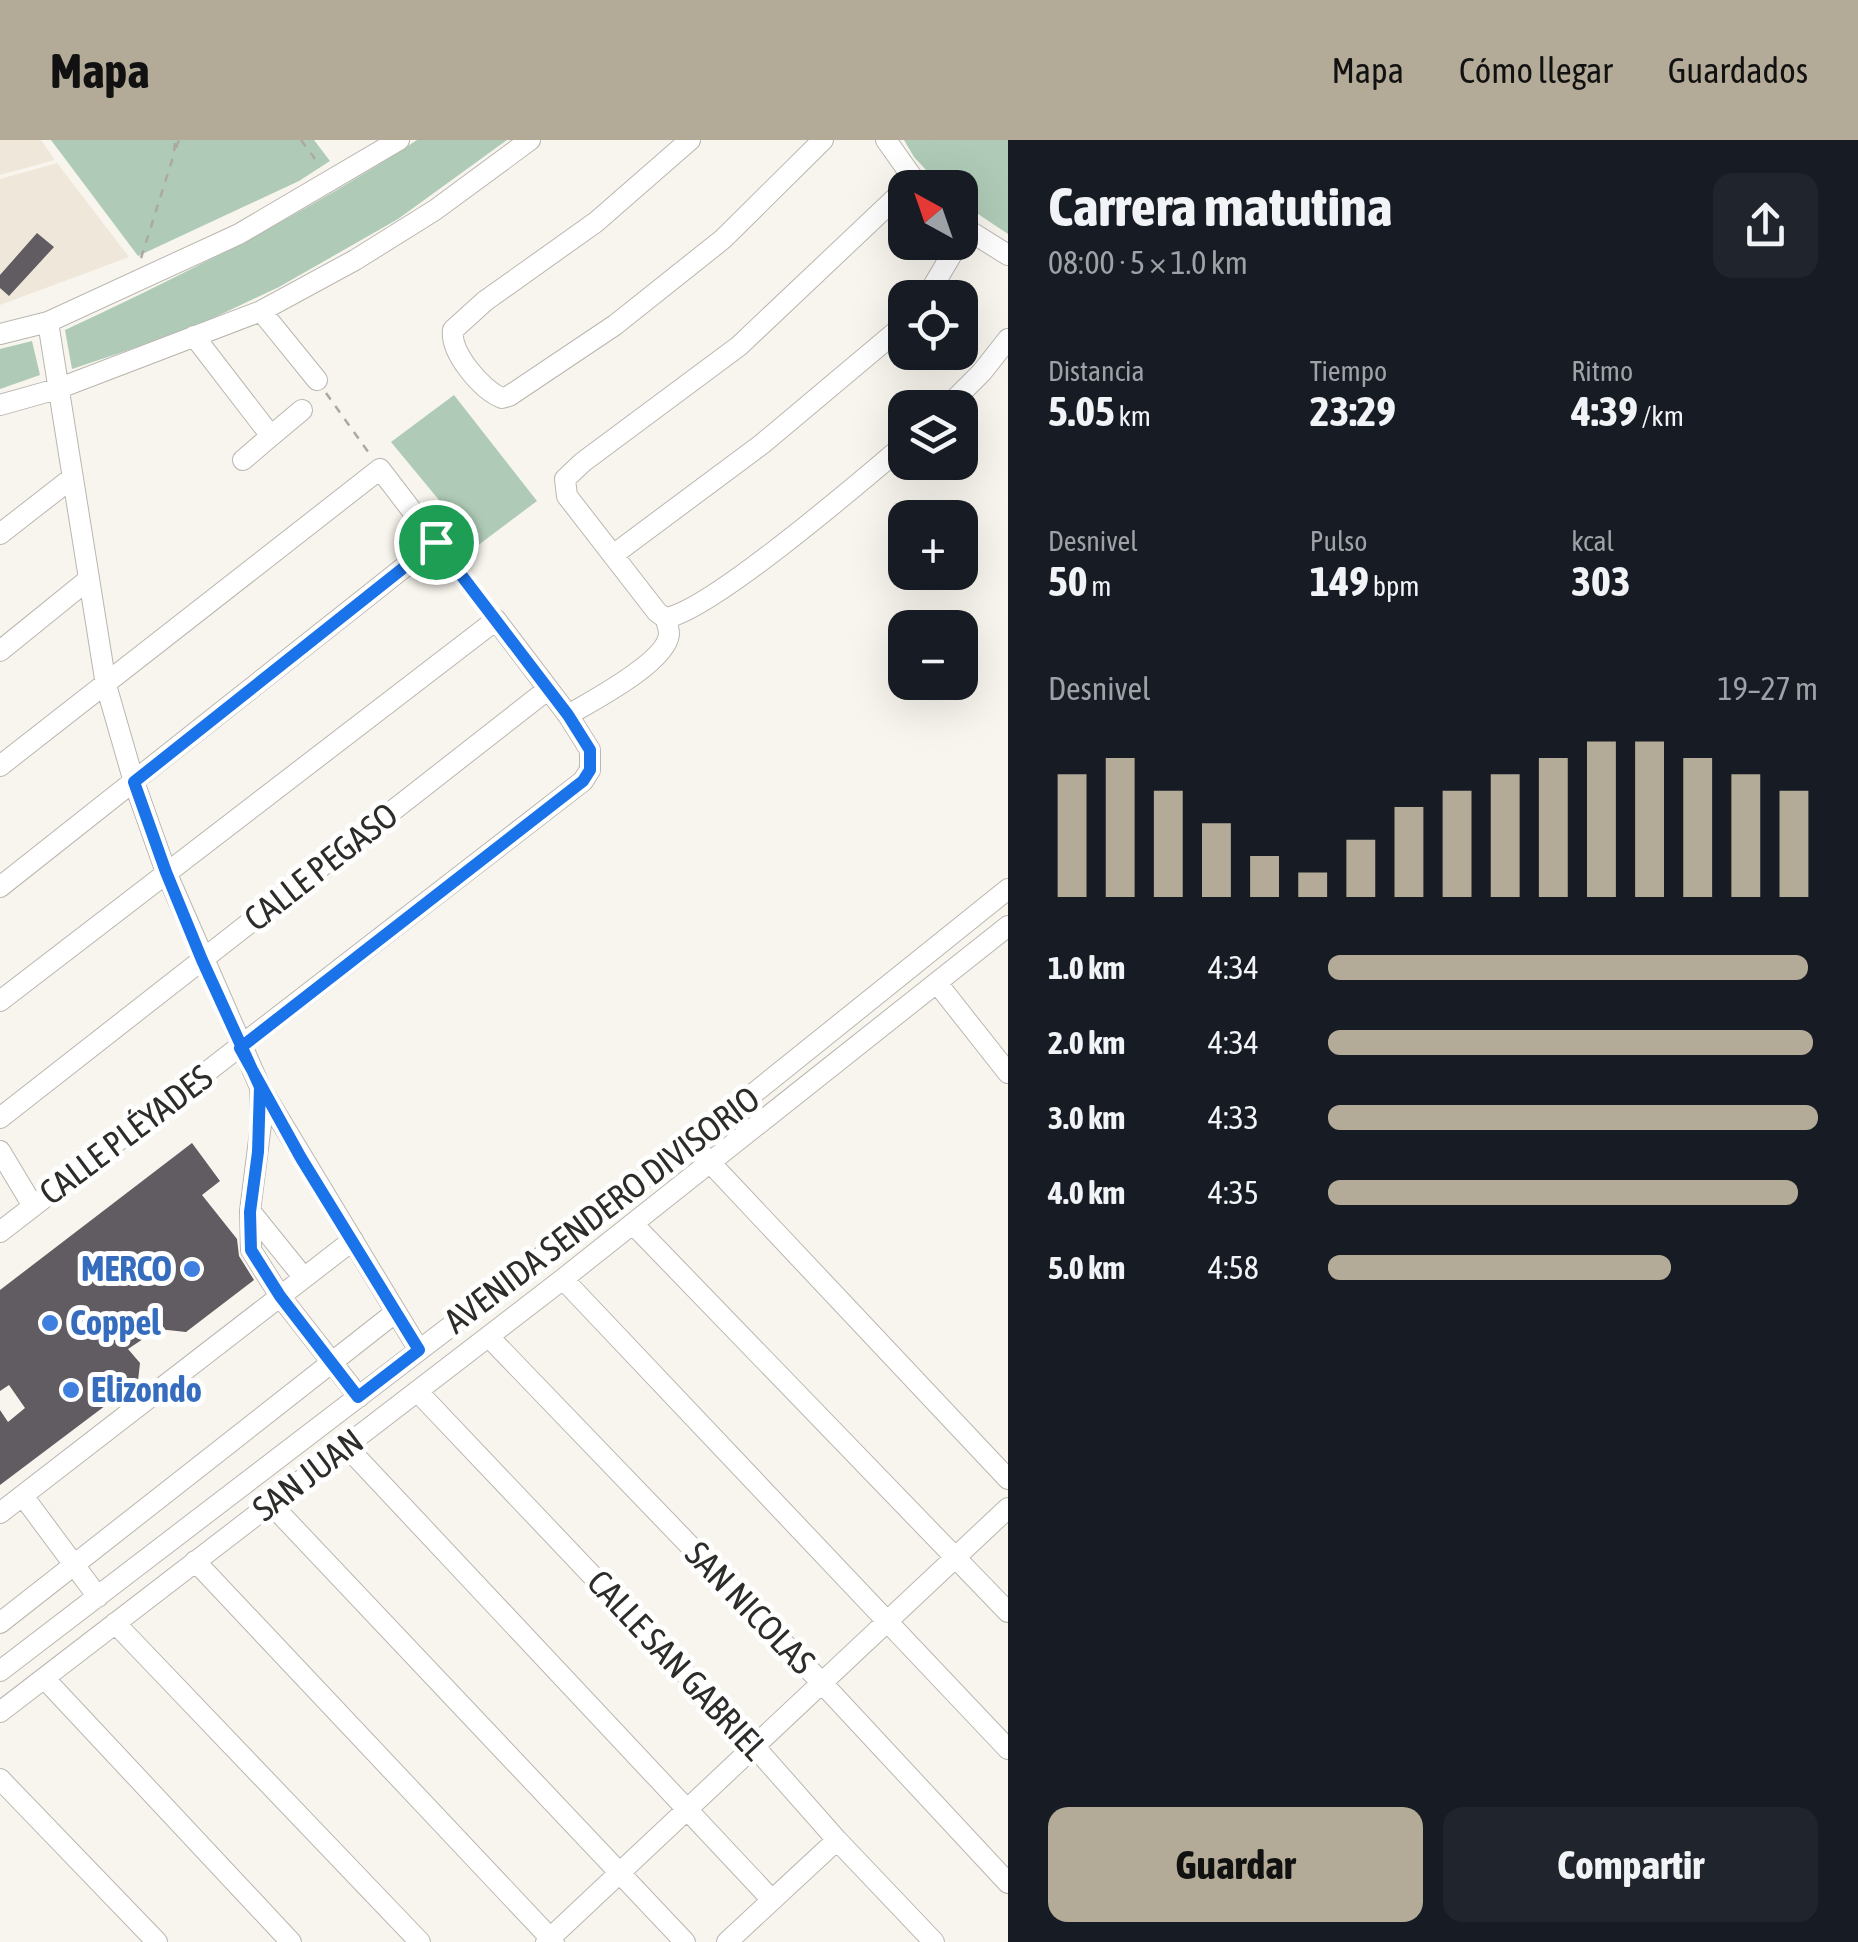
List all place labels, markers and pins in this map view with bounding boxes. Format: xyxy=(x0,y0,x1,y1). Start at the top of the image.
pin xyxy=(394,500,479,585)
place label: MERCO xyxy=(81,1248,172,1288)
marker: MERCO xyxy=(181,1258,203,1280)
place label: Coppel xyxy=(70,1302,161,1342)
marker: Coppel xyxy=(39,1312,61,1334)
place label: Elizondo xyxy=(91,1369,202,1409)
marker: Elizondo xyxy=(60,1379,82,1401)

